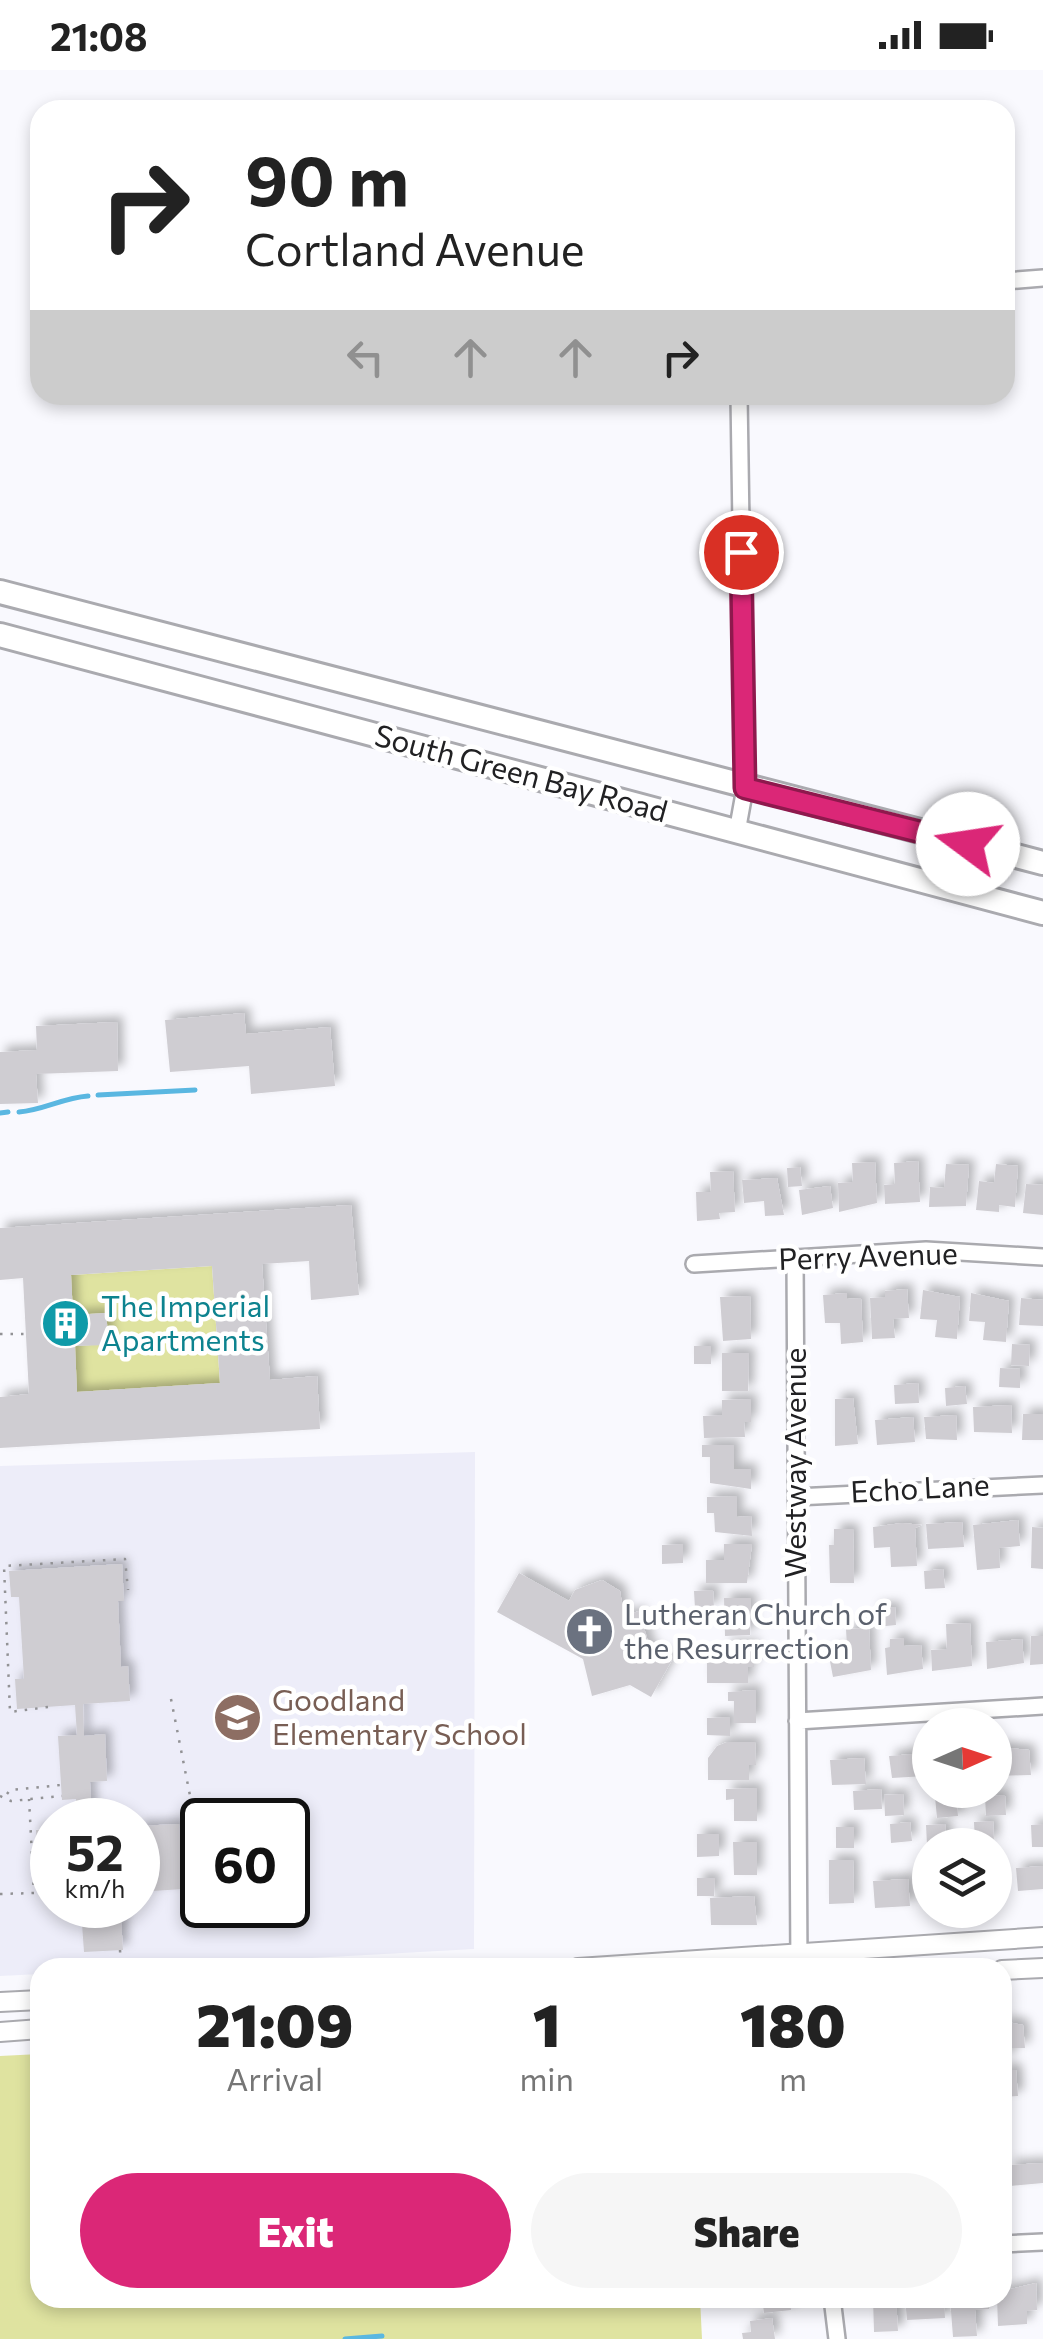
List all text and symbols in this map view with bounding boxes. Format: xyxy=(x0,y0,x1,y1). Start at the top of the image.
text: 21:08 xyxy=(50,12,148,59)
text: 90 m xyxy=(245,135,409,220)
icon: right xyxy=(80,140,210,270)
text: Cortland Avenue xyxy=(245,220,585,275)
icon: left xyxy=(338,330,393,385)
icon: ahead xyxy=(443,330,498,385)
icon: ahead xyxy=(548,330,603,385)
icon: right xyxy=(653,330,708,385)
pin xyxy=(699,510,784,595)
icon: arrive xyxy=(714,525,769,580)
street label: South Green Bay Road xyxy=(371,715,672,828)
position arrow xyxy=(916,792,1020,896)
street label: Perry Avenue xyxy=(778,1233,958,1276)
place label: The Imperial Apartments xyxy=(101,1286,270,1357)
building icon: The Imperial Apartments xyxy=(40,1298,92,1350)
street label: Westway Avenue xyxy=(775,1348,812,1578)
street label: Echo Lane xyxy=(849,1464,990,1509)
place label: Lutheran Church of the Resurrection xyxy=(624,1594,887,1665)
church icon: Lutheran Church of the Resurrection xyxy=(563,1606,615,1658)
place label: Goodland Elementary School xyxy=(272,1680,527,1751)
school or university icon: Goodland Elementary School xyxy=(211,1692,263,1744)
north arrow xyxy=(912,1708,1012,1808)
map controls xyxy=(912,1708,1012,1928)
speed limit sign: 60 xyxy=(180,1798,310,1928)
text: 52 xyxy=(66,1820,124,1881)
button: layers xyxy=(912,1828,1012,1928)
text: km/h xyxy=(65,1873,125,1903)
text: 21:09 xyxy=(196,1986,353,2059)
text: 1 xyxy=(533,1986,561,2059)
text: 180 xyxy=(740,1986,846,2059)
text: Arrival xyxy=(226,2058,323,2098)
text: min xyxy=(519,2058,574,2098)
text: m xyxy=(779,2058,807,2098)
button: Exit xyxy=(80,2173,511,2288)
button: Share xyxy=(531,2173,962,2288)

